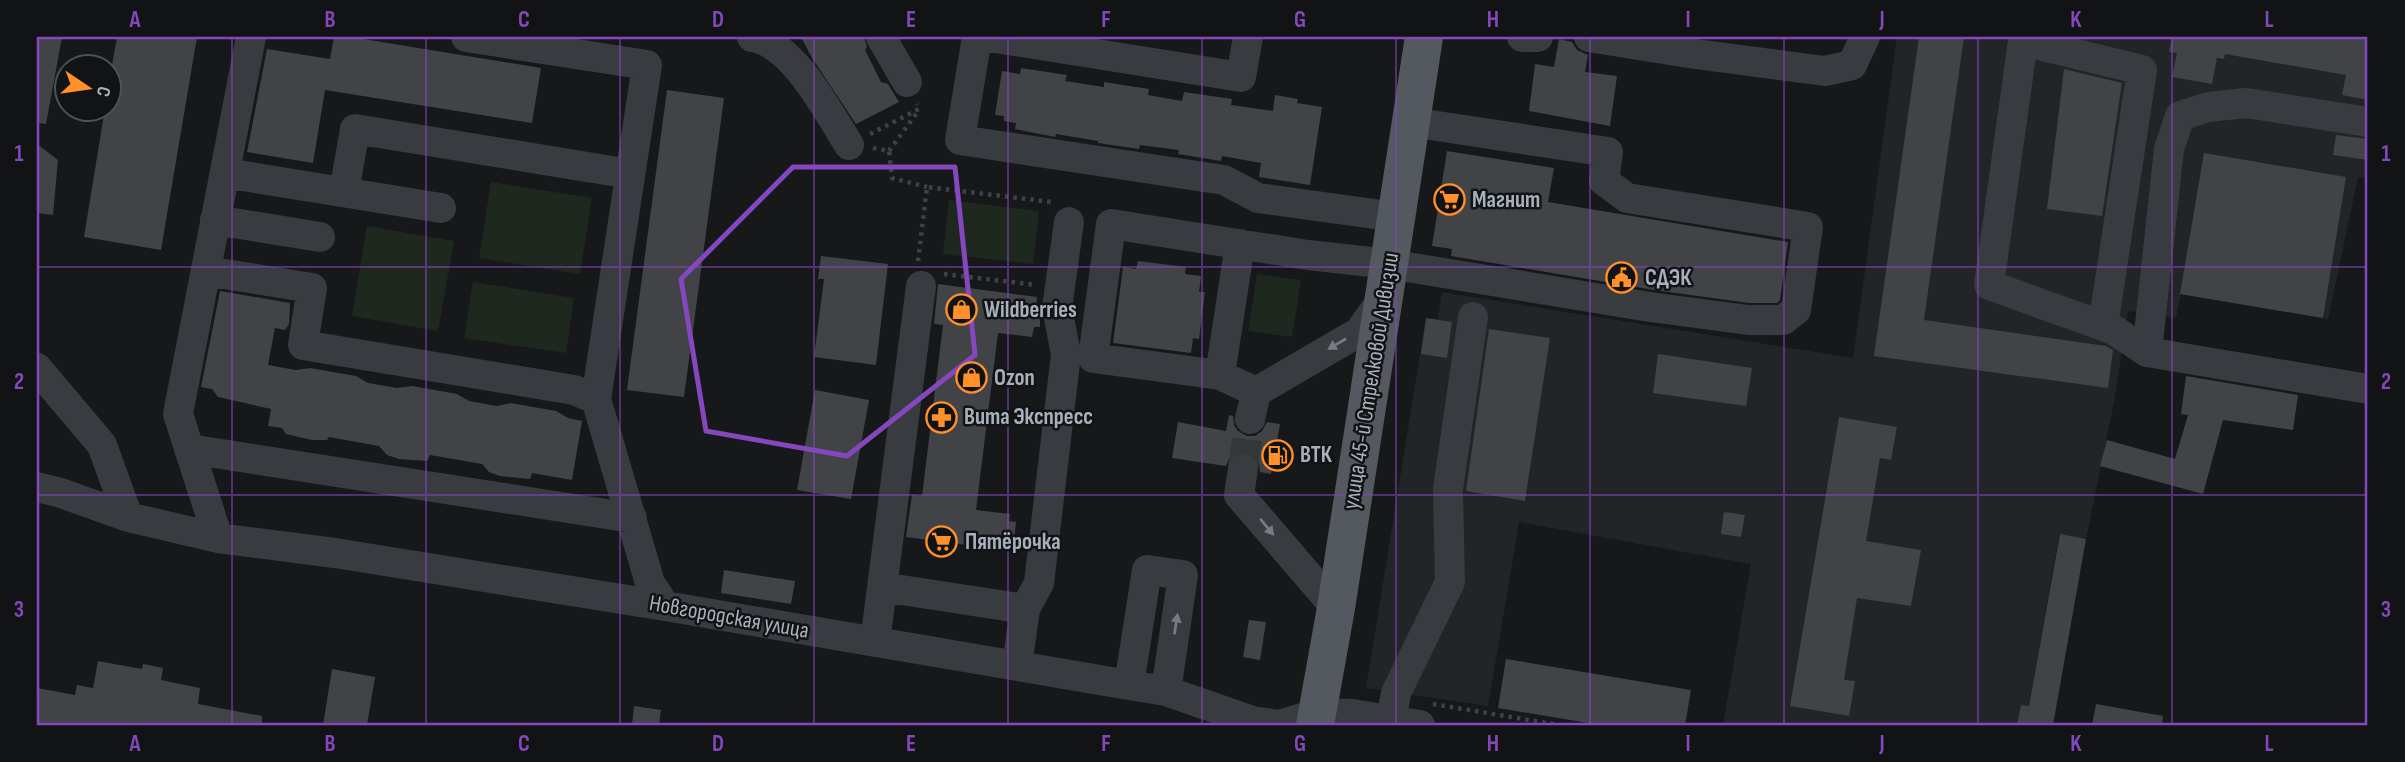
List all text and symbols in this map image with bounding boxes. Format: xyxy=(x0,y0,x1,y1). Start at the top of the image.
text: A xyxy=(129,6,142,34)
text: B xyxy=(325,6,336,34)
text: C xyxy=(518,6,530,34)
text: D xyxy=(712,6,724,34)
text: E xyxy=(906,6,916,34)
text: F xyxy=(1101,6,1111,34)
text: G xyxy=(1294,6,1306,34)
text: H xyxy=(1487,6,1499,34)
text: I xyxy=(1685,6,1691,34)
text: J xyxy=(1878,6,1885,34)
text: K xyxy=(2070,6,2082,34)
text: L xyxy=(2264,6,2274,34)
north arrow xyxy=(52,52,122,122)
text: С xyxy=(91,84,115,99)
text: 1 xyxy=(14,140,24,168)
text: 1 xyxy=(2381,140,2391,168)
supermarket icon: Магнит xyxy=(1432,183,1466,217)
place label: Магнит xyxy=(1472,186,1540,214)
street label: улица 45-й Стрелковой Дивизии xyxy=(1337,251,1405,511)
public building icon: СДЭК xyxy=(1605,261,1639,295)
place label: СДЭК xyxy=(1645,264,1692,292)
shop icon: Wildberries xyxy=(944,293,978,327)
place label: Wildberries xyxy=(984,296,1077,324)
one-way arrow xyxy=(1328,338,1347,350)
shop icon: Ozon xyxy=(954,361,988,395)
place label: Ozon xyxy=(994,364,1035,392)
text: 2 xyxy=(14,368,24,396)
text: 2 xyxy=(2381,368,2391,396)
pharmacy icon: Вита Экспресс xyxy=(924,400,958,434)
place label: Вита Экспресс xyxy=(964,403,1093,431)
fuel station icon: ВТК xyxy=(1260,438,1294,472)
place label: ВТК xyxy=(1300,441,1333,469)
one-way arrow xyxy=(1259,518,1275,536)
supermarket icon: Пятёрочка xyxy=(925,525,959,559)
place label: Пятёрочка xyxy=(965,528,1061,556)
street label: Новгородская улица xyxy=(647,589,811,645)
text: 3 xyxy=(14,596,24,624)
text: 3 xyxy=(2381,596,2391,624)
one-way arrow xyxy=(1171,613,1182,635)
text: A xyxy=(129,730,142,758)
text: B xyxy=(325,730,336,758)
text: C xyxy=(518,730,530,758)
text: D xyxy=(712,730,724,758)
text: E xyxy=(906,730,916,758)
text: F xyxy=(1101,730,1111,758)
text: G xyxy=(1294,730,1306,758)
text: H xyxy=(1487,730,1499,758)
text: I xyxy=(1685,730,1691,758)
text: J xyxy=(1878,730,1885,758)
text: K xyxy=(2070,730,2082,758)
text: L xyxy=(2264,730,2274,758)

